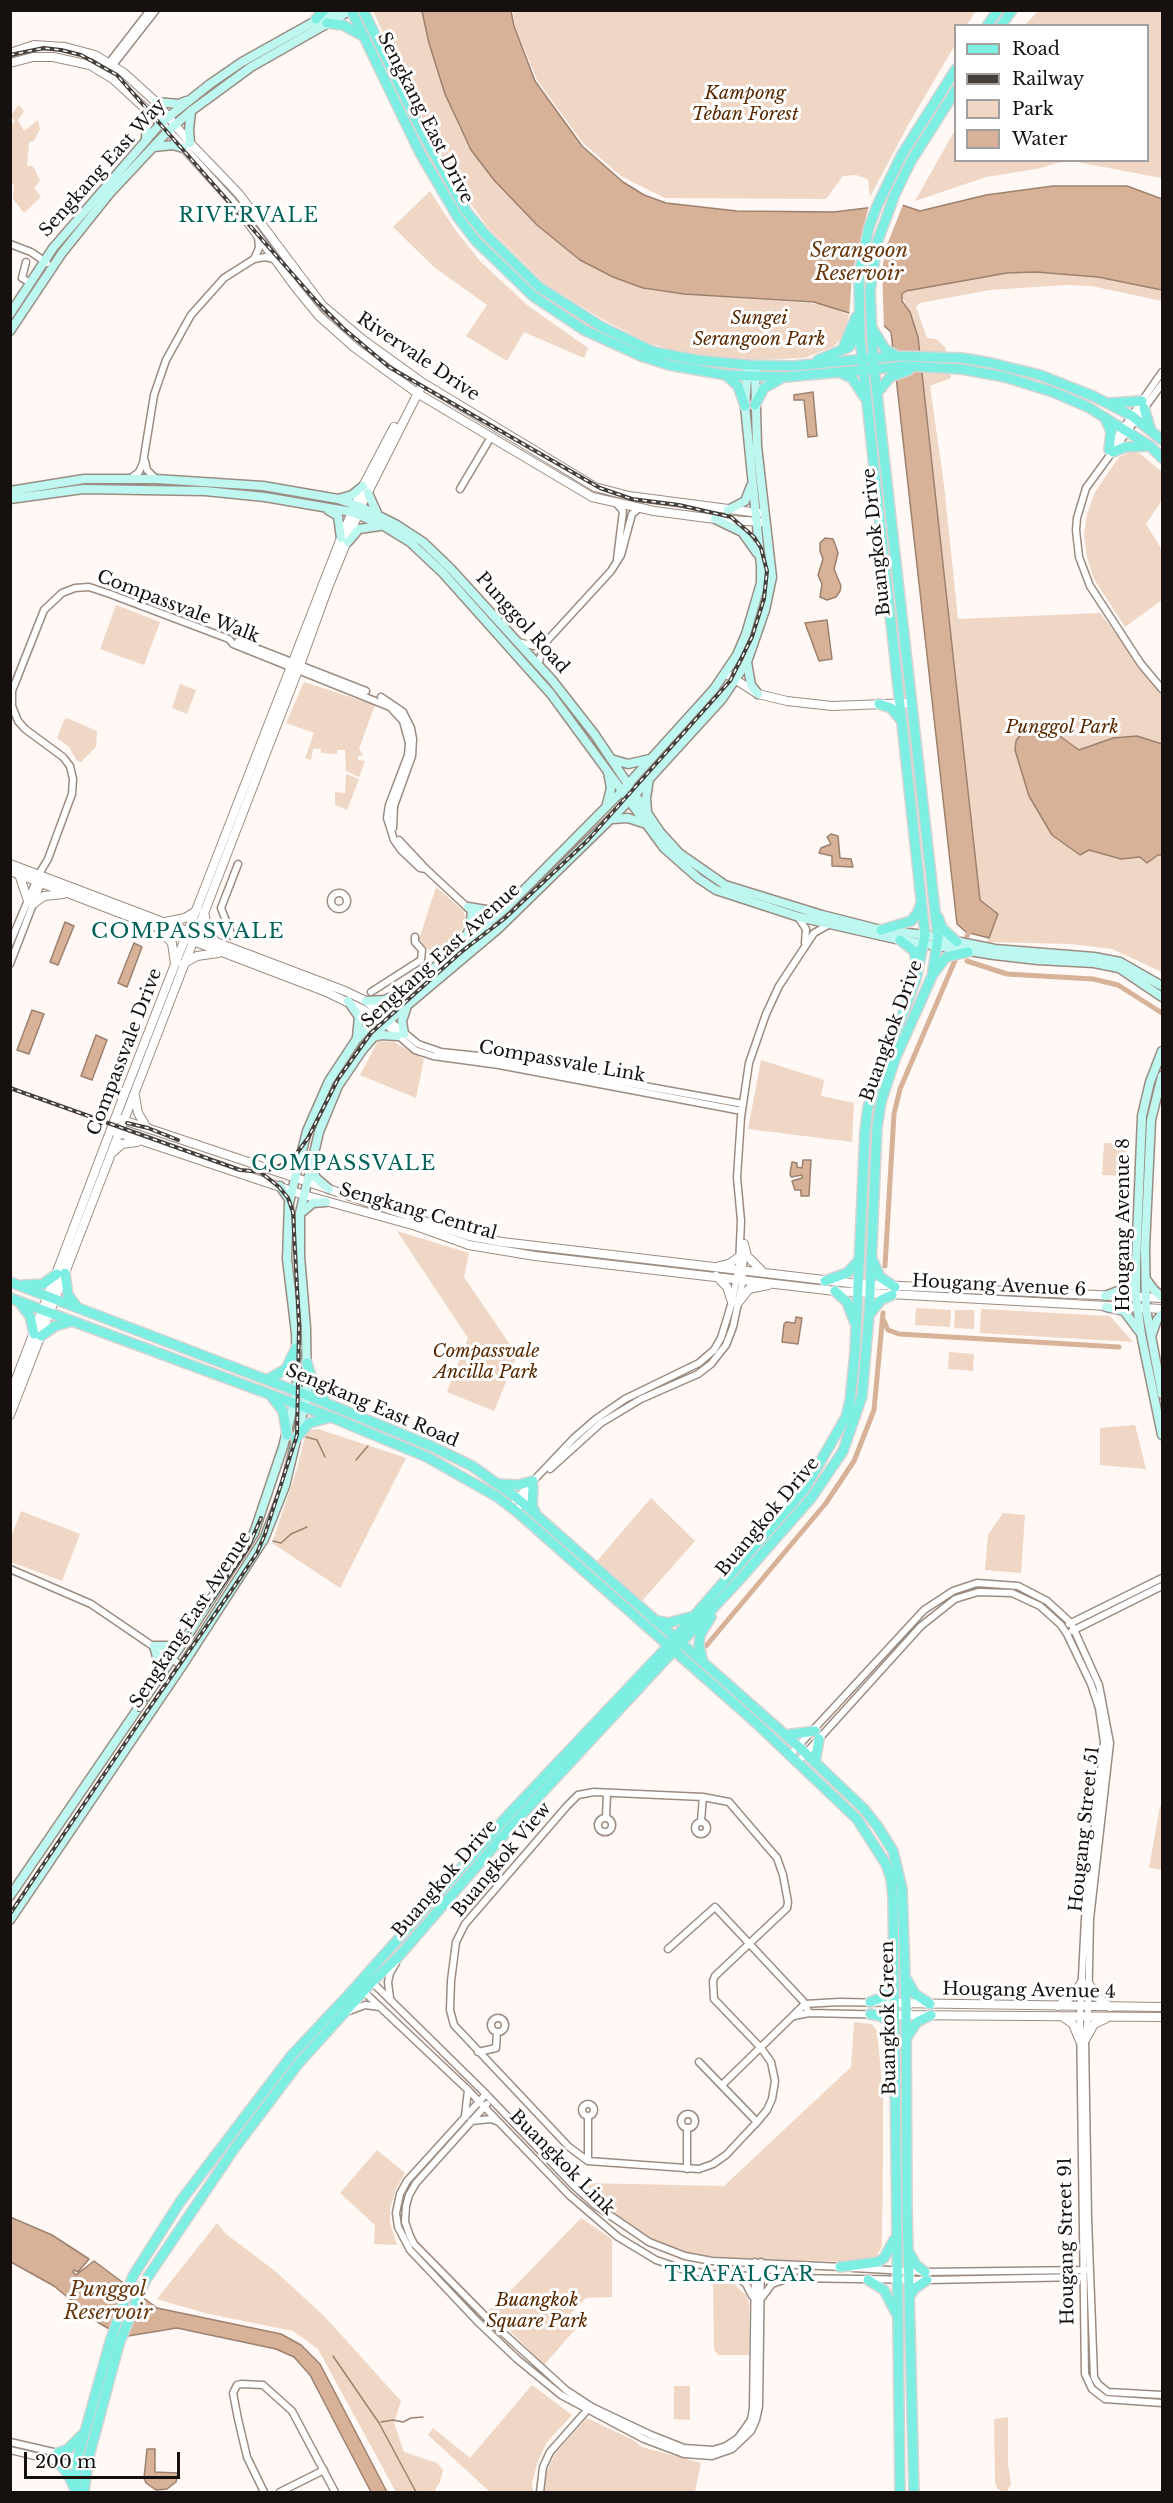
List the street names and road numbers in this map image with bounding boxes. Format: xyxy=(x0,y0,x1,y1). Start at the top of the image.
street label: Sengkang East Drive xyxy=(372,29,478,207)
street label: Sengkang East Way xyxy=(35,94,171,242)
street label: Rivervale Drive xyxy=(353,308,483,406)
street label: Buangkok Drive xyxy=(858,467,896,617)
street label: Compassvale Walk xyxy=(94,566,262,648)
street label: Punggol Road xyxy=(471,568,573,678)
street label: Sengkang East Avenue xyxy=(357,879,525,1033)
street label: Buangkok Drive xyxy=(856,957,928,1105)
street label: Compassvale Drive xyxy=(83,965,167,1139)
street label: Compassvale Link xyxy=(477,1037,647,1087)
street label: Hougang Avenue 8 xyxy=(1113,1138,1135,1312)
street label: Sengkang Central xyxy=(337,1179,499,1245)
street label: Hougang Avenue 6 xyxy=(911,1271,1087,1301)
street label: Sengkang East Road xyxy=(282,1360,462,1452)
street label: Buangkok Drive xyxy=(712,1453,824,1581)
street label: Sengkang East Avenue xyxy=(126,1528,256,1712)
street label: Hougang Street 51 xyxy=(1066,1745,1104,1913)
street label: Buangkok View xyxy=(448,1798,556,1922)
street label: Buangkok Drive xyxy=(388,1816,502,1942)
street label: Buangkok Green xyxy=(877,1941,901,2095)
street label: Hougang Avenue 4 xyxy=(942,1979,1116,2003)
street label: Buangkok Link xyxy=(505,2106,619,2220)
street label: Hougang Street 91 xyxy=(1055,2157,1079,2325)

